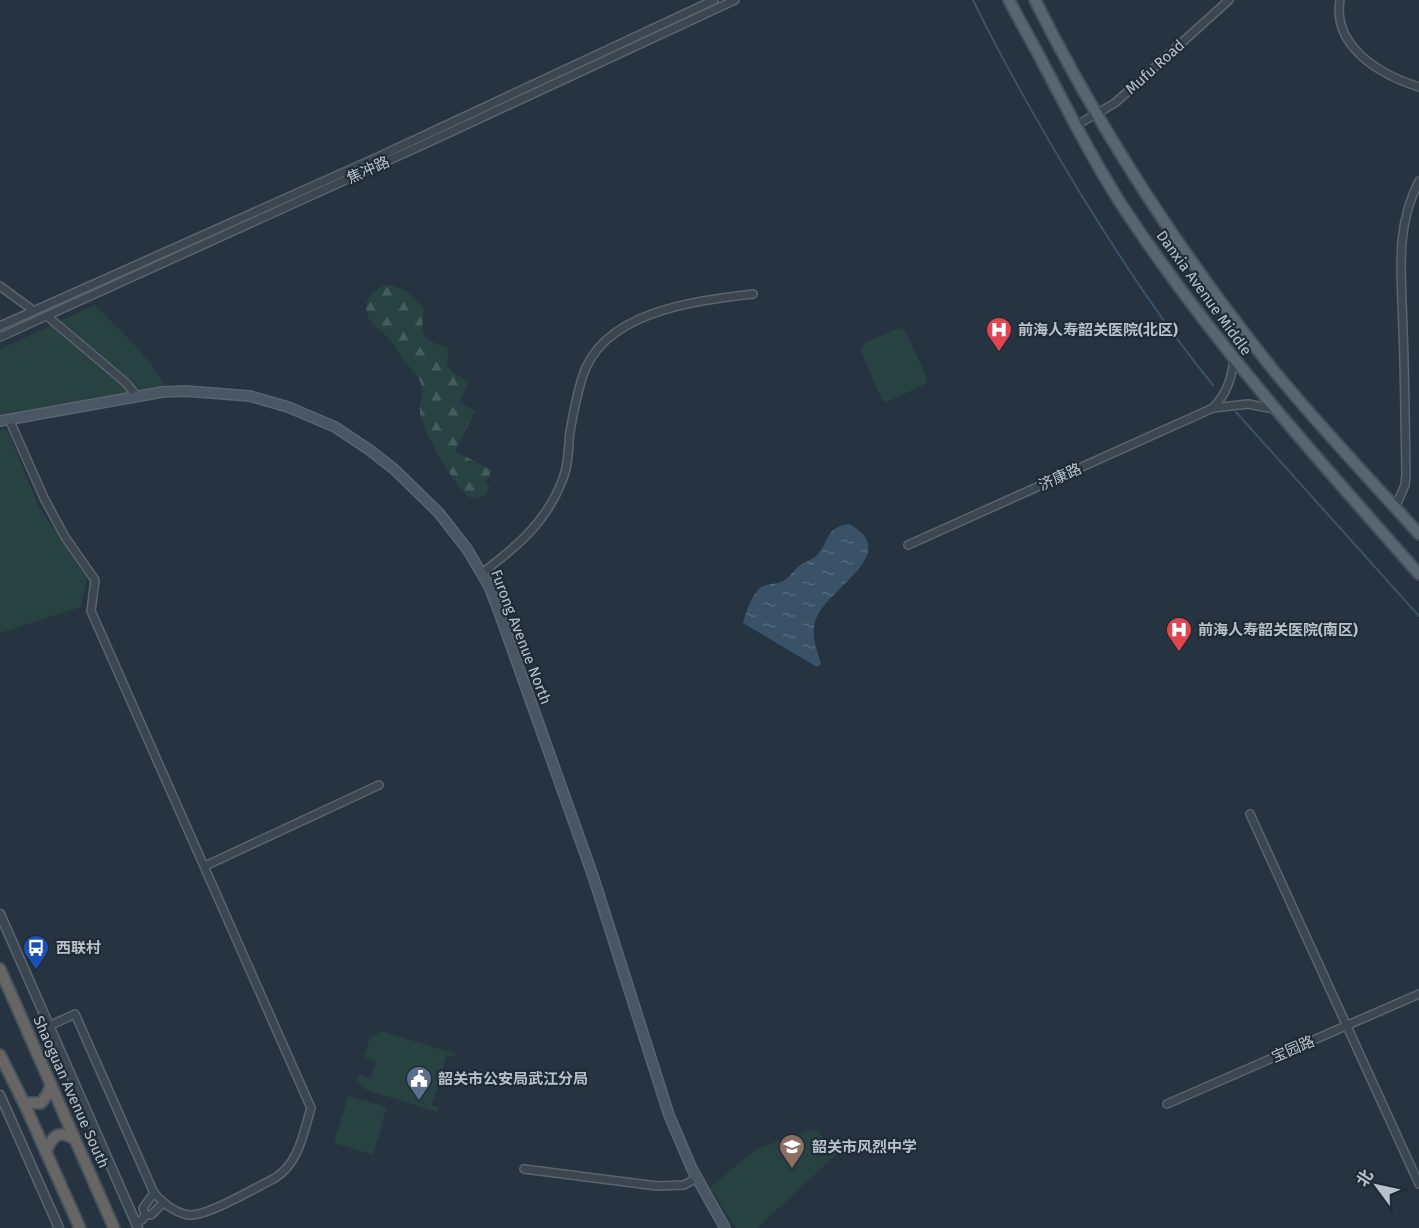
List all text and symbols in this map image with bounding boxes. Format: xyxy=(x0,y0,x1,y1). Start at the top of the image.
street label: Mufu Road xyxy=(1122,36,1188,98)
street label: 焦冲路 xyxy=(344,153,392,187)
street label: Danxia Avenue Middle xyxy=(1153,227,1255,359)
hospital icon: 前海人寿韶关医院(北区) xyxy=(984,315,1014,353)
place label: 前海人寿韶关医院(北区) xyxy=(1018,321,1178,339)
street label: 济康路 xyxy=(1036,460,1084,494)
street label: Furong Avenue North xyxy=(487,567,555,707)
hospital icon: 前海人寿韶关医院(南区) xyxy=(1164,615,1194,653)
place label: 前海人寿韶关医院(南区) xyxy=(1198,621,1358,639)
bus stop icon: 西联村 xyxy=(21,933,51,971)
place label: 西联村 xyxy=(56,939,101,957)
street label: Shaoguan Avenue South xyxy=(29,1013,113,1171)
street label: 宝园路 xyxy=(1269,1032,1317,1066)
public building icon: 韶关市公安局武江分局 xyxy=(404,1064,434,1102)
place label: 韶关市公安局武江分局 xyxy=(438,1070,588,1088)
school or university icon: 韶关市风烈中学 xyxy=(777,1132,807,1170)
place label: 韶关市风烈中学 xyxy=(812,1138,917,1156)
north arrow xyxy=(1347,1156,1407,1216)
text: 北 xyxy=(1353,1166,1377,1190)

